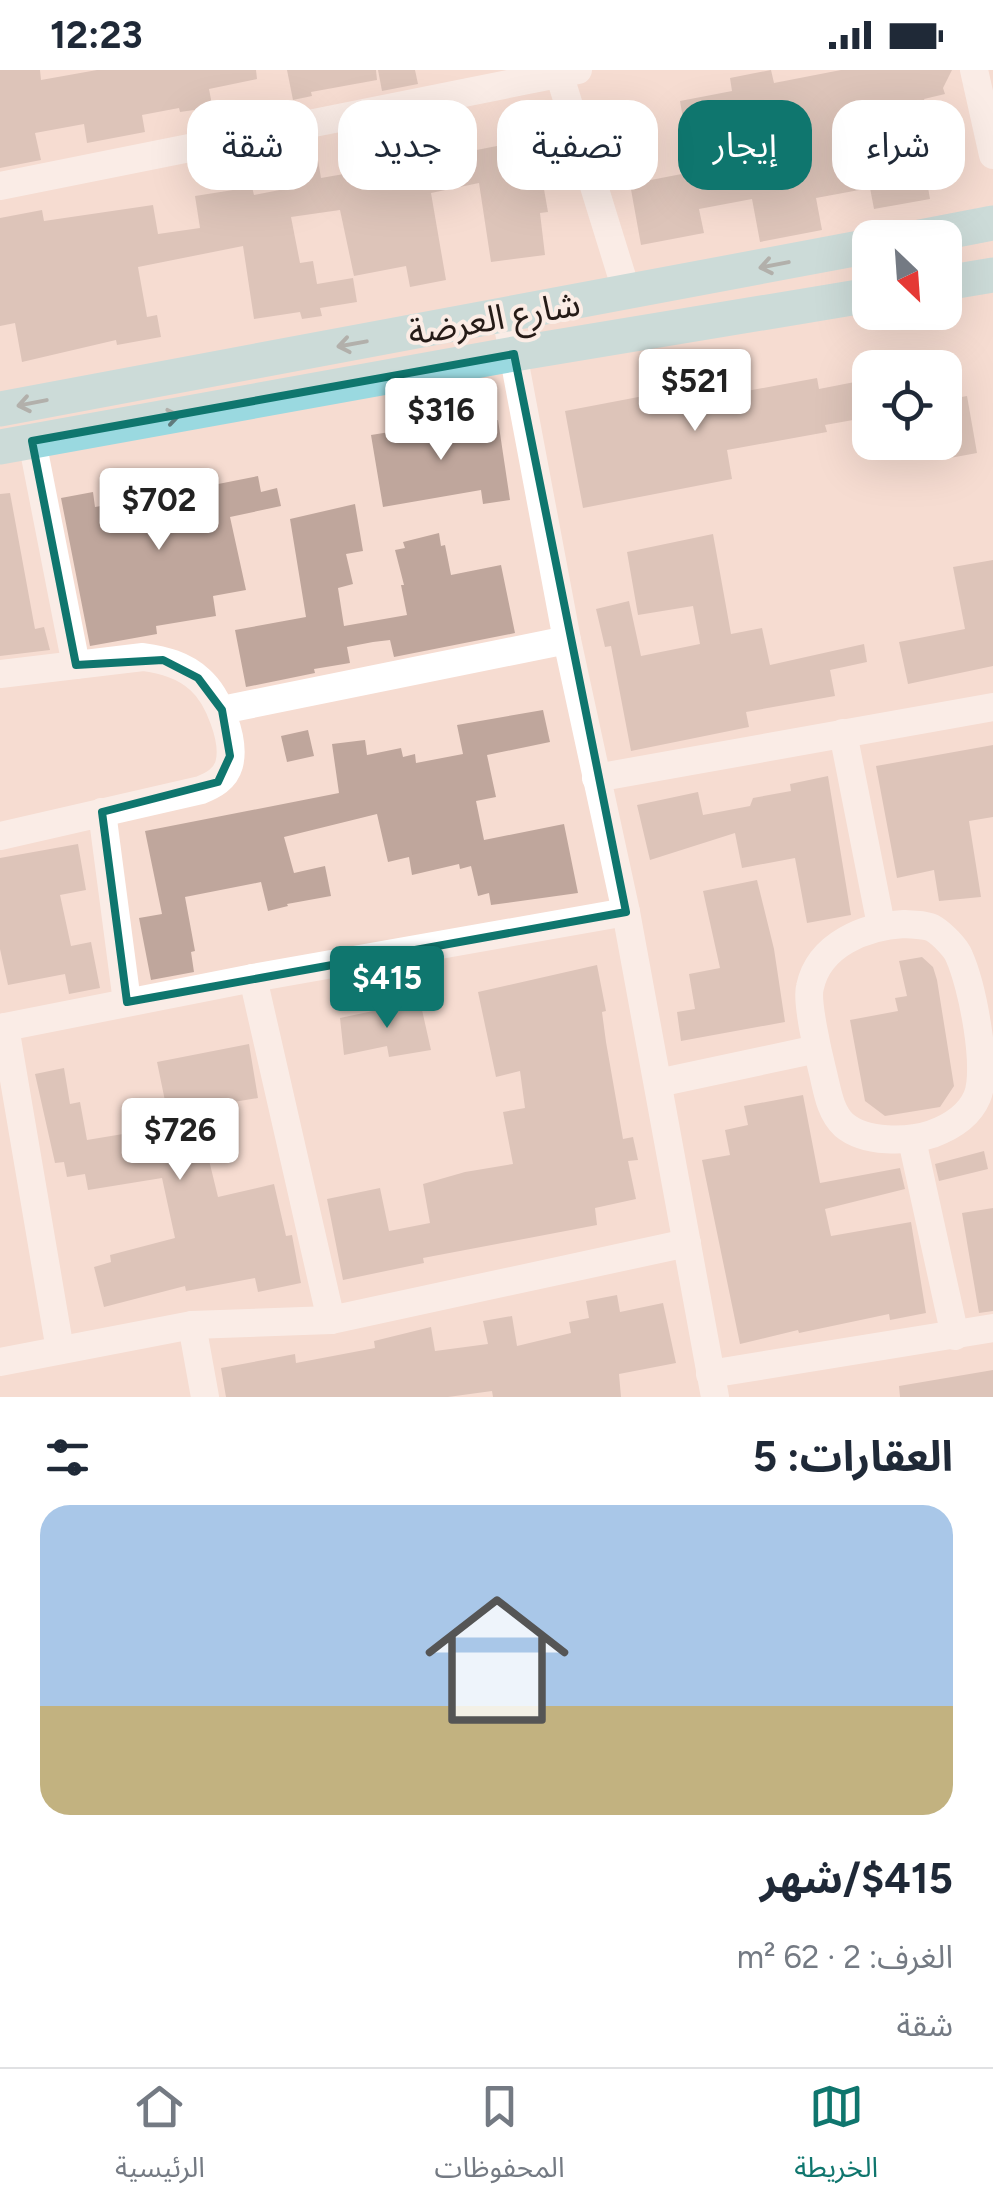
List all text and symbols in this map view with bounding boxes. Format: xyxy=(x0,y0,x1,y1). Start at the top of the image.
text: 12:23 xyxy=(50,12,143,58)
chip: شقة xyxy=(187,100,318,190)
chip: جديد xyxy=(338,100,477,190)
chip: تصفية xyxy=(497,100,658,190)
chip: إيجار xyxy=(678,100,812,190)
chip: شراء xyxy=(832,100,965,190)
north arrow xyxy=(852,220,962,330)
map controls xyxy=(852,220,962,460)
one-way arrow xyxy=(759,256,791,275)
street label: شارع العرضة xyxy=(405,282,584,359)
one-way arrow xyxy=(336,335,368,354)
pin: $521 xyxy=(636,349,754,434)
button: locate xyxy=(852,350,962,460)
text: $521 xyxy=(661,362,729,400)
pin: $316 xyxy=(382,378,500,463)
text: $316 xyxy=(407,391,475,429)
one-way arrow xyxy=(17,395,49,414)
one-way arrow xyxy=(148,408,181,427)
pin: $702 xyxy=(100,468,218,553)
text: $702 xyxy=(122,481,196,519)
pin: $415 xyxy=(328,946,446,1031)
text: $415 xyxy=(352,959,422,997)
pin: $726 xyxy=(121,1098,239,1183)
text: $726 xyxy=(144,1111,216,1149)
icon: filters xyxy=(40,1430,95,1485)
text: العقارات: 5 xyxy=(753,1431,953,1482)
icon: home xyxy=(407,1570,587,1750)
text: $415/شهر xyxy=(760,1853,953,1904)
text: الغرف: 2 · 62 m² xyxy=(737,1938,953,1976)
text: شقة xyxy=(897,2006,953,2044)
tab: الرئيسية xyxy=(115,2079,205,2198)
tab: المحفوظات xyxy=(435,2079,565,2198)
tab: الخريطة xyxy=(794,2079,878,2198)

